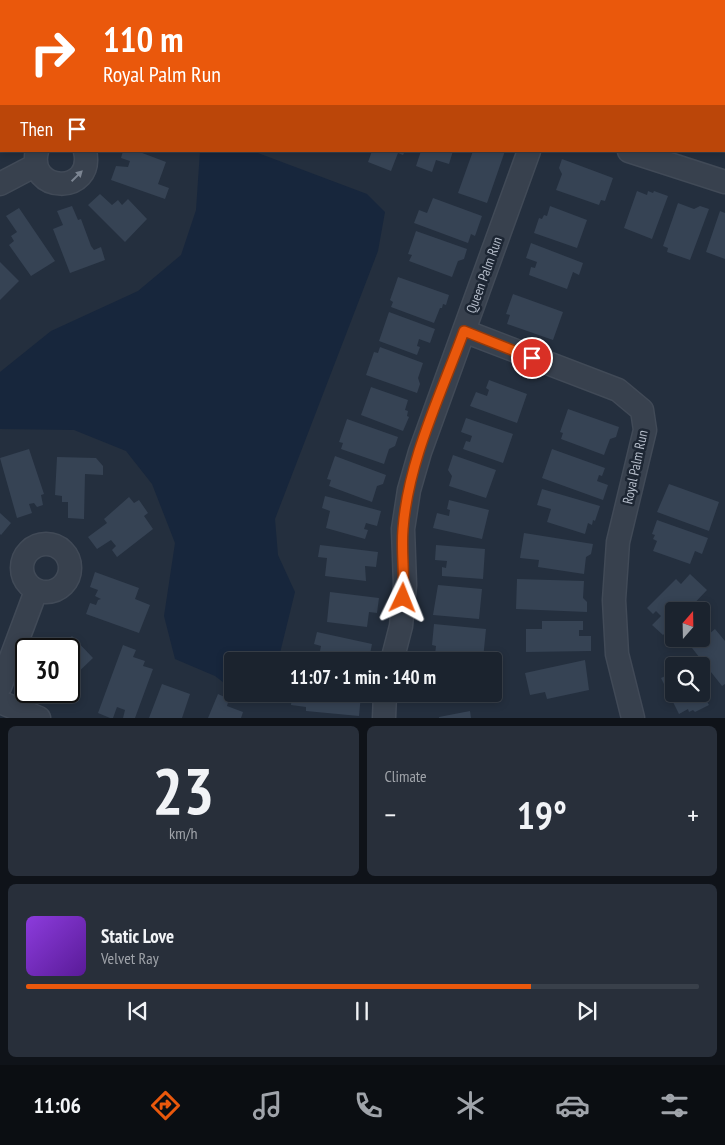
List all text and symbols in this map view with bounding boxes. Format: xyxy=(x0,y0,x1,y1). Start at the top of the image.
text: 110 m xyxy=(103,16,184,62)
icon: right xyxy=(20,20,85,85)
text: Royal Palm Run xyxy=(103,60,221,88)
icon: arrive xyxy=(63,115,91,143)
text: Then xyxy=(20,117,53,141)
one-way arrow xyxy=(71,170,83,182)
street label: Queen Palm Run xyxy=(462,234,506,316)
pin xyxy=(511,337,553,379)
icon: arrive xyxy=(518,344,546,372)
street label: Royal Palm Run xyxy=(618,428,652,506)
position arrow xyxy=(376,571,428,623)
north arrow xyxy=(665,602,710,648)
map controls xyxy=(665,602,710,702)
speed limit sign: 30 xyxy=(15,638,80,703)
button: search xyxy=(665,657,710,702)
text: 11:07 · 1 min · 140 m xyxy=(290,665,436,689)
text: 23 xyxy=(152,748,214,832)
text: Climate xyxy=(385,766,427,786)
text: 19° xyxy=(517,790,567,839)
text: − xyxy=(385,796,396,833)
text: + xyxy=(687,796,699,833)
text: km/h xyxy=(169,823,197,843)
text: Static Love xyxy=(101,924,174,948)
text: Velvet Ray xyxy=(101,948,159,968)
icon: previous xyxy=(124,997,152,1025)
icon: pause xyxy=(348,997,376,1025)
icon: next xyxy=(573,997,601,1025)
icon: directions xyxy=(148,1088,183,1123)
icon: music xyxy=(250,1088,285,1123)
icon: phone xyxy=(351,1088,386,1123)
icon: climate xyxy=(453,1088,488,1123)
icon: car xyxy=(555,1088,590,1123)
icon: filters xyxy=(657,1088,692,1123)
text: 11:06 xyxy=(33,1091,81,1119)

